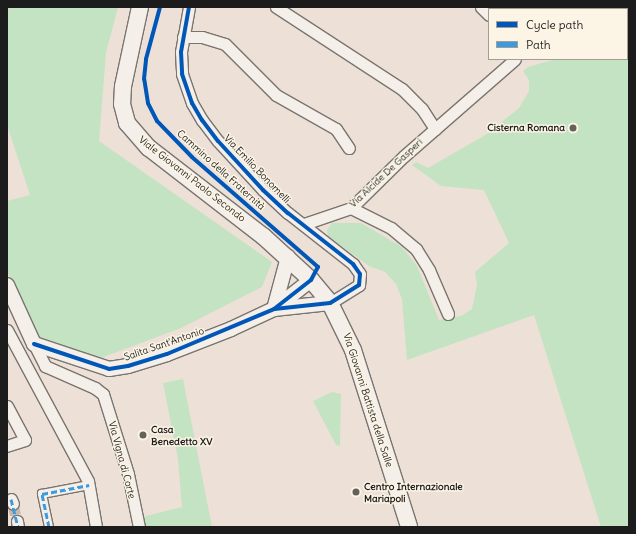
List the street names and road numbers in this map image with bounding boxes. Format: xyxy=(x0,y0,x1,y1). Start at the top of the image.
street label: Cammino della Fraternità xyxy=(175,127,267,213)
street label: Via Emilio Bonomelli xyxy=(221,132,293,206)
street label: Viale Giovanni Paolo Secondo xyxy=(136,134,248,224)
street label: Via Alcide De Gasperi xyxy=(347,136,425,210)
street label: Salita Sant'Antonio xyxy=(122,325,206,363)
street label: Via Giovanni Battista della Salle xyxy=(341,331,395,469)
street label: Via Vigna di Corte xyxy=(106,420,138,500)

